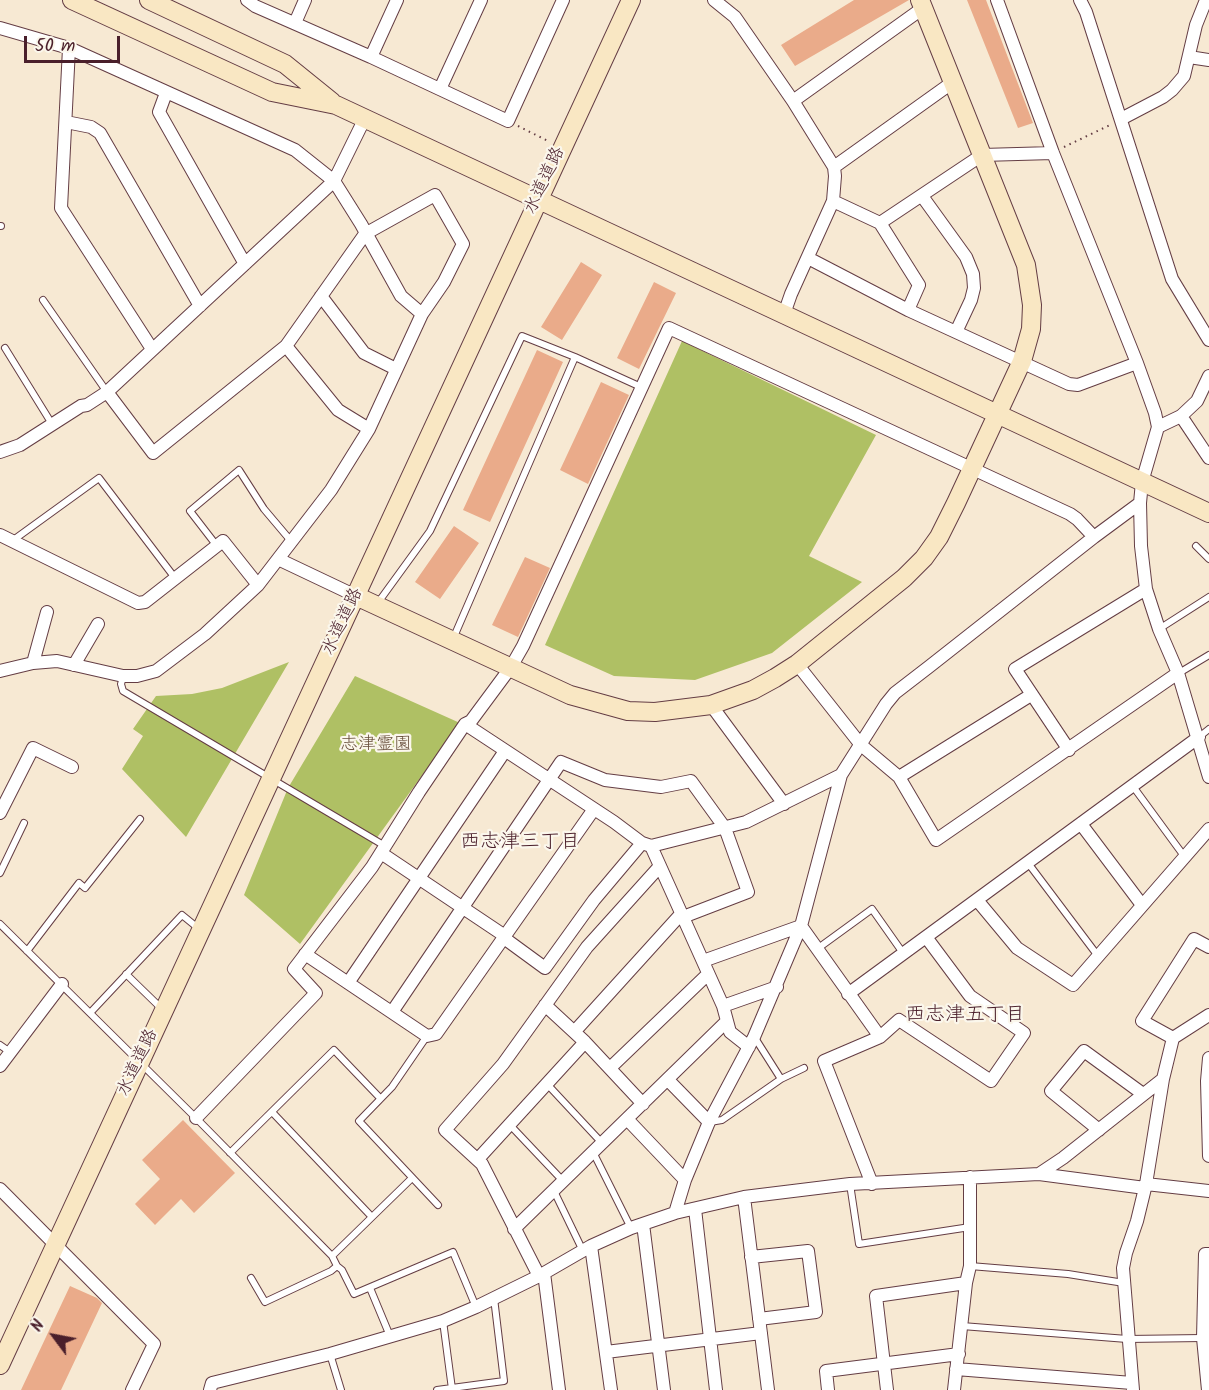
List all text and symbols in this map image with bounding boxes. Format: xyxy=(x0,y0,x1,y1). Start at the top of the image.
scale bar xyxy=(27,24,123,62)
text: 50 m xyxy=(35,32,75,61)
street label: 水道道路 xyxy=(521,144,571,218)
street label: 水道道路 xyxy=(319,585,369,659)
park label: 志津霊園 xyxy=(340,735,412,757)
district label: 西志津三丁目 xyxy=(460,832,580,856)
district label: 西志津五丁目 xyxy=(905,1005,1025,1029)
street label: 水道道路 xyxy=(114,1026,164,1100)
north arrow xyxy=(24,1306,84,1366)
text: N xyxy=(25,1315,52,1337)

